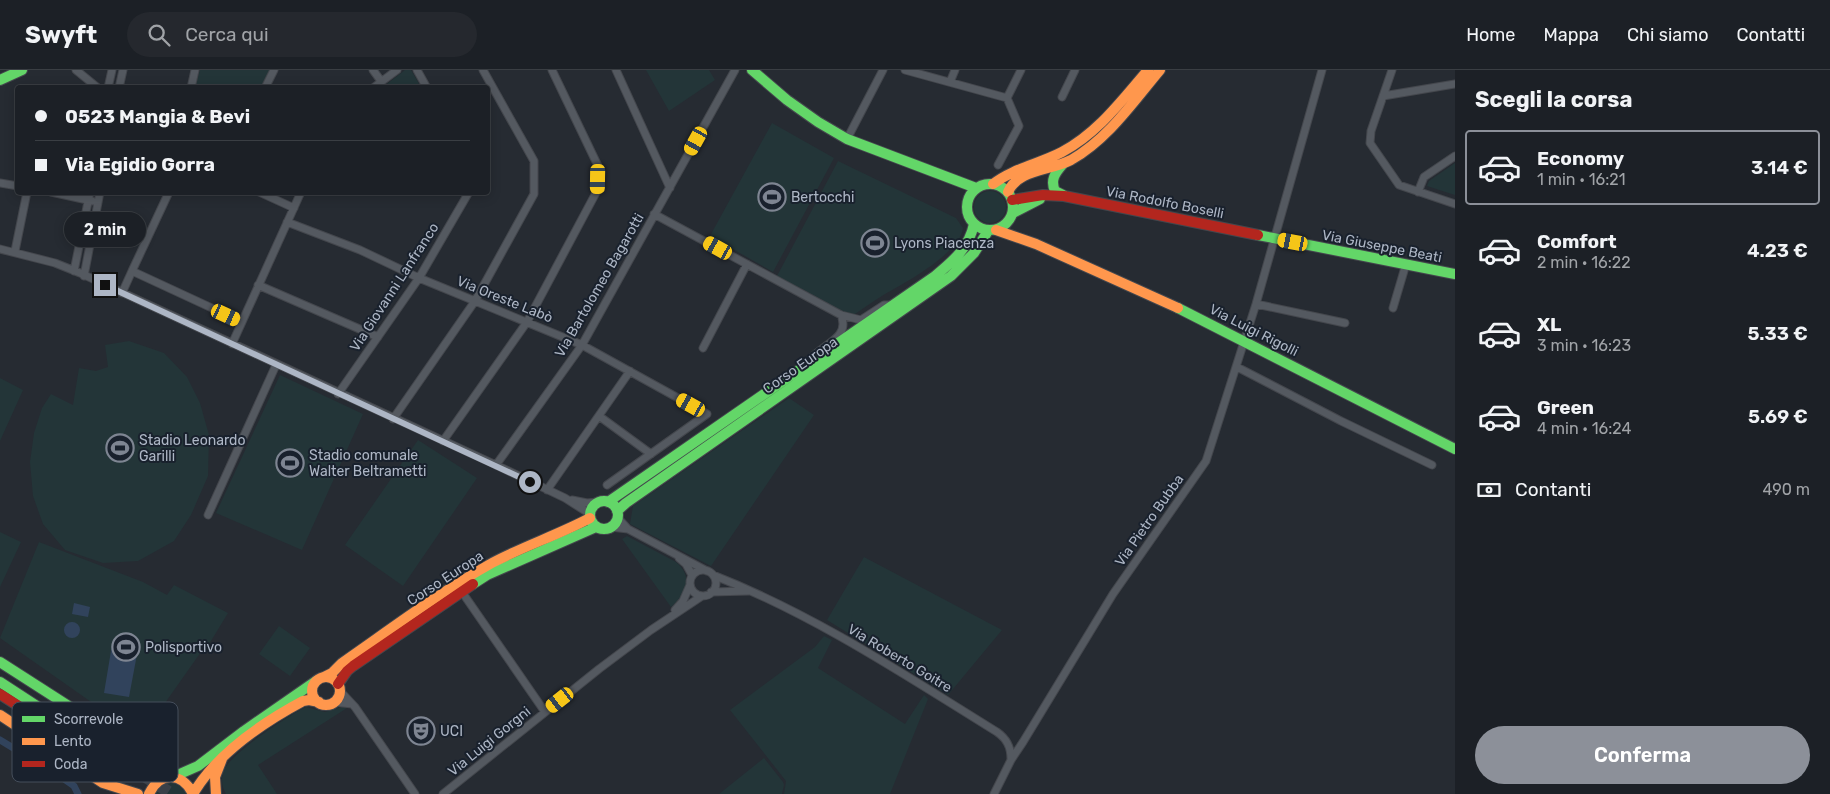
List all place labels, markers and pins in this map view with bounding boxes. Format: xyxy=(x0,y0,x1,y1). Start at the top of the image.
sports icon: Bertocchi xyxy=(757,182,787,212)
place label: Bertocchi xyxy=(791,189,854,206)
sports icon: Lyons Piacenza xyxy=(860,228,890,258)
place label: Lyons Piacenza xyxy=(894,235,994,252)
place label: Stadio Leonardo Garilli xyxy=(139,432,245,465)
sports icon: Stadio Leonardo Garilli xyxy=(105,433,135,463)
place label: Stadio comunale Walter Beltrametti xyxy=(309,447,426,480)
sports icon: Stadio comunale Walter Beltrametti xyxy=(275,448,305,478)
sports icon: Polisportivo xyxy=(111,632,141,662)
place label: Polisportivo xyxy=(145,639,222,656)
theatre icon: UCI xyxy=(406,716,436,746)
place label: UCI xyxy=(440,723,463,740)

